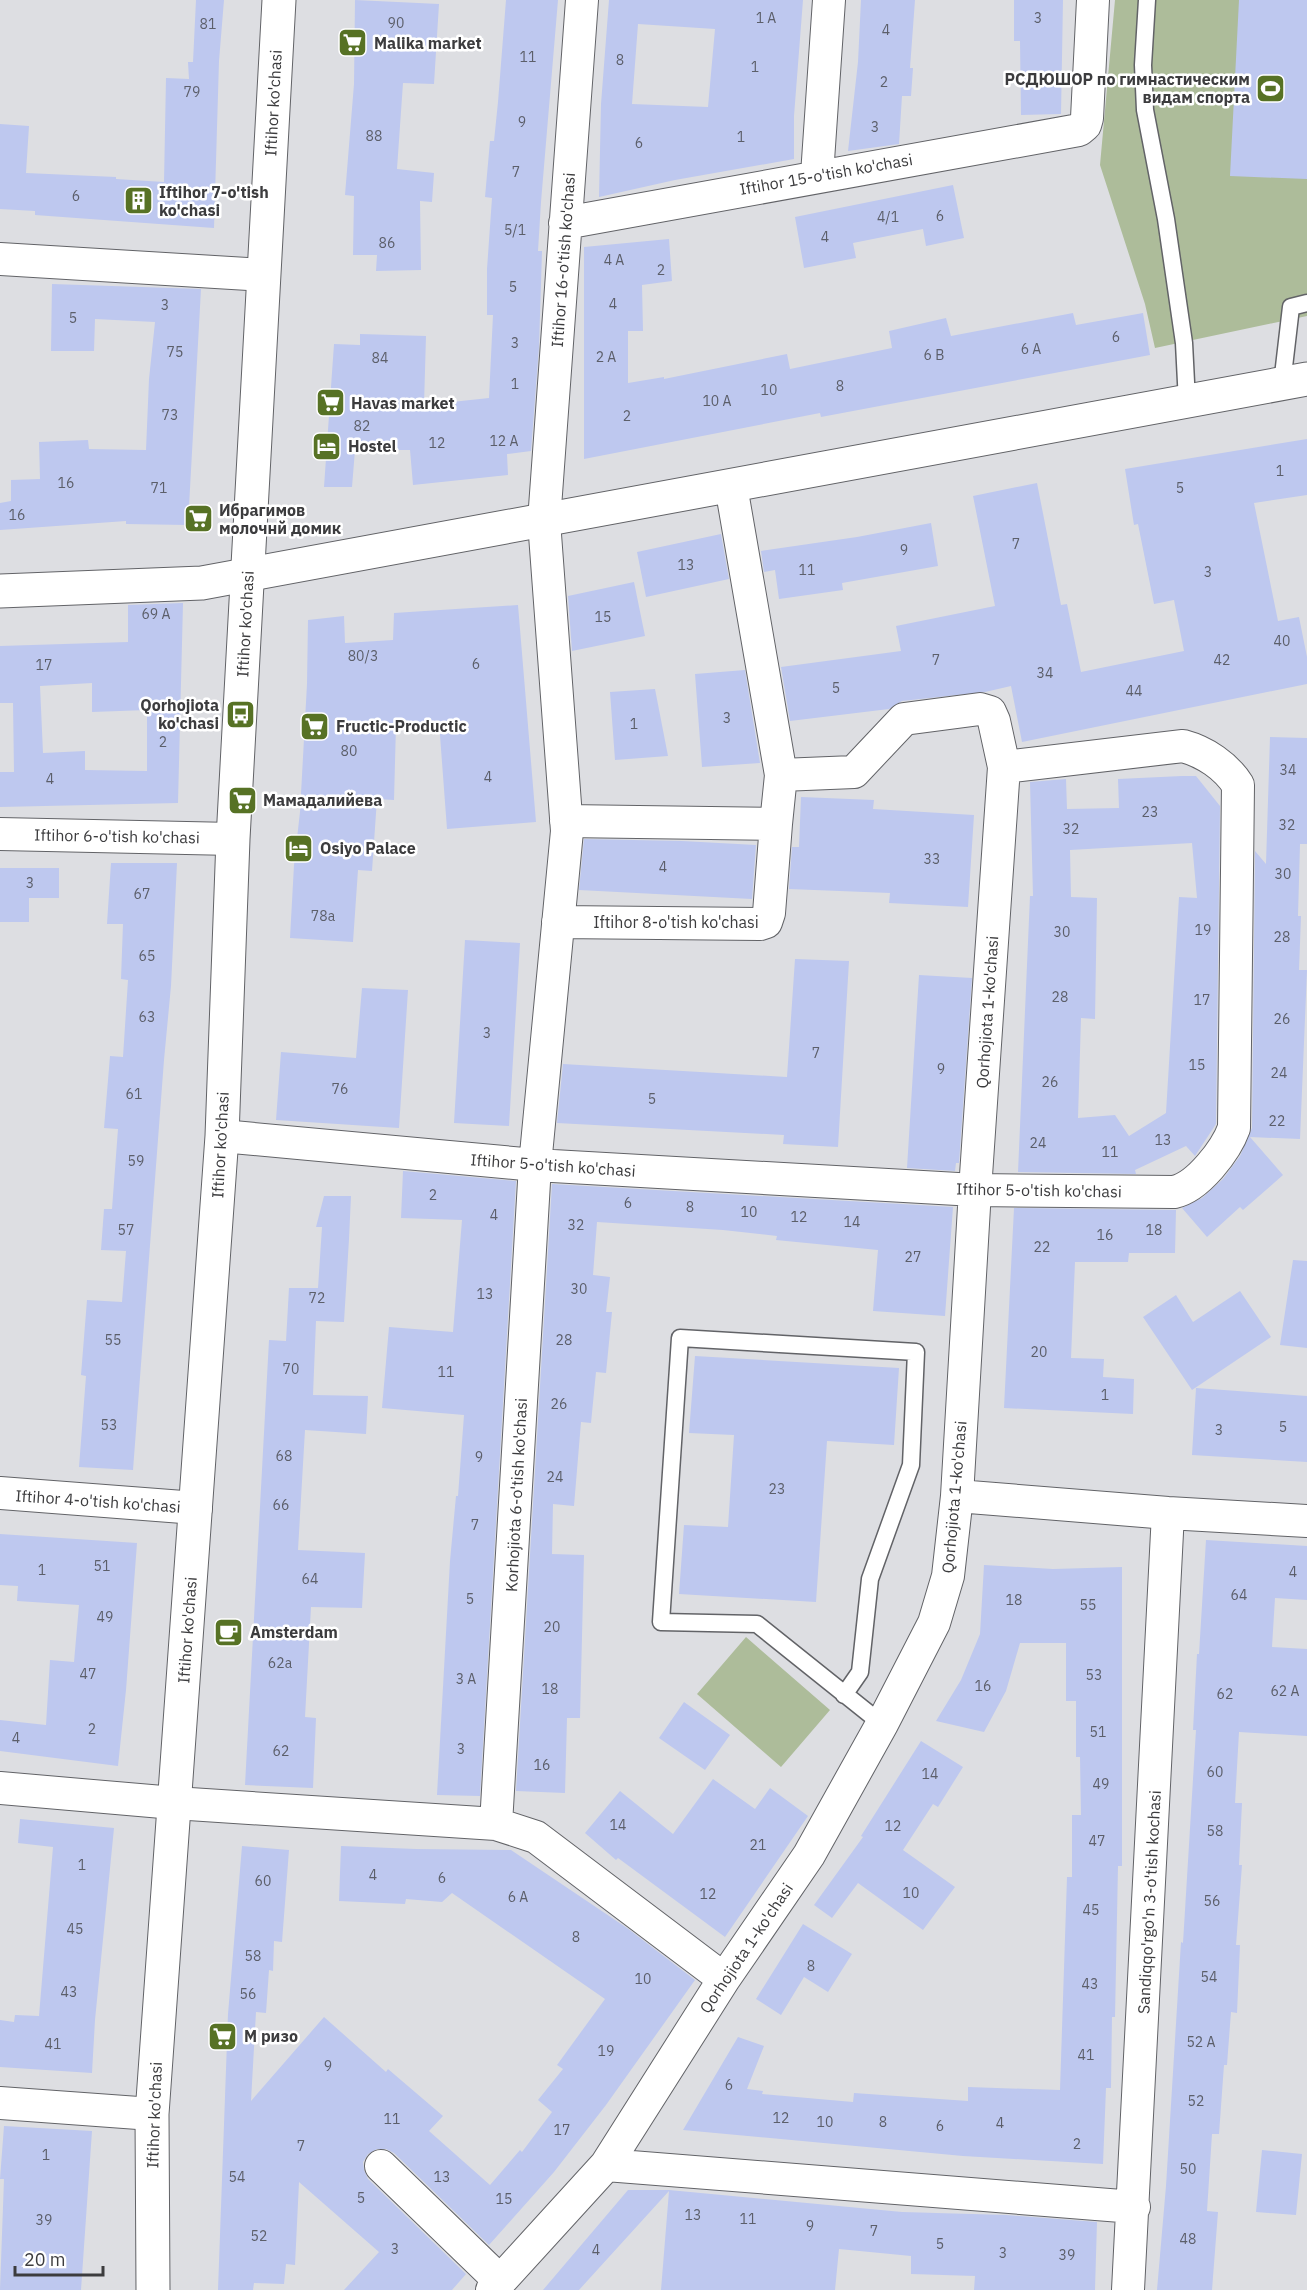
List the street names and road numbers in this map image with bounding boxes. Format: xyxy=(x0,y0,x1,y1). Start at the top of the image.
street label: Iftihor ko'chasi xyxy=(260,49,286,157)
street label: Iftihor 15-o'tish ko'chasi xyxy=(738,149,914,199)
street label: Iftihor 16-o'tish ko'chasi xyxy=(547,172,579,348)
street label: Iftihor ko'chasi xyxy=(232,570,258,678)
street label: Iftihor 6-o'tish ko'chasi xyxy=(34,825,200,847)
street label: Iftihor 8-o'tish ko'chasi xyxy=(593,912,759,932)
street label: Qorhojiota 1-ko'chasi xyxy=(972,935,1002,1089)
street label: Iftihor ko'chasi xyxy=(207,1091,233,1199)
street label: Iftihor 5-o'tish ko'chasi xyxy=(470,1149,636,1181)
street label: Iftihor 5-o'tish ko'chasi xyxy=(956,1179,1122,1201)
street label: Korhojiota 6-o'tish ko'chasi xyxy=(501,1397,531,1593)
street label: Qorhojiota 1-ko'chasi xyxy=(937,1420,971,1574)
street label: Iftihor 4-o'tish ko'chasi xyxy=(15,1485,181,1517)
street label: Iftihor ko'chasi xyxy=(173,1576,201,1684)
street label: Sandiqqo'rgo'n 3-o'tish kochasi xyxy=(1133,1790,1165,2014)
street label: Qorhojiota 1-ko'chasi xyxy=(695,1879,797,2017)
street label: Iftihor ko'chasi xyxy=(142,2061,166,2169)

